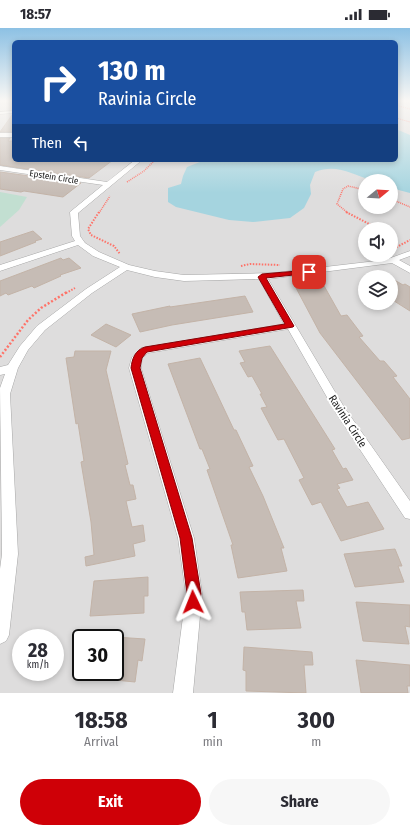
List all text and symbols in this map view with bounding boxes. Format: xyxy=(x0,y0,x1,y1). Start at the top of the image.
text: 18:57 xyxy=(20,5,51,23)
text: 130 m xyxy=(98,54,166,87)
icon: right xyxy=(32,56,84,108)
text: Ravinia Circle xyxy=(98,88,197,110)
icon: left xyxy=(70,132,92,154)
text: Then xyxy=(32,134,62,152)
street label: Epstein Circle xyxy=(29,168,80,186)
north arrow xyxy=(358,174,398,214)
map controls xyxy=(358,174,398,310)
button: sound xyxy=(358,222,398,262)
pin xyxy=(292,255,326,289)
icon: arrive xyxy=(298,261,320,283)
button: layers xyxy=(358,270,398,310)
street label: Ravinia Circle xyxy=(326,392,369,450)
position arrow xyxy=(172,581,214,623)
speed limit sign: 30 xyxy=(72,629,124,681)
text: 28 xyxy=(28,638,48,662)
text: km/h xyxy=(27,659,49,671)
text: 18:58 xyxy=(75,706,128,734)
text: 1 xyxy=(208,706,218,734)
text: 300 xyxy=(298,706,335,734)
text: Arrival xyxy=(84,734,119,749)
text: min xyxy=(203,734,223,749)
text: m xyxy=(311,734,321,749)
button: Exit xyxy=(20,779,201,825)
button: Share xyxy=(209,779,390,825)

